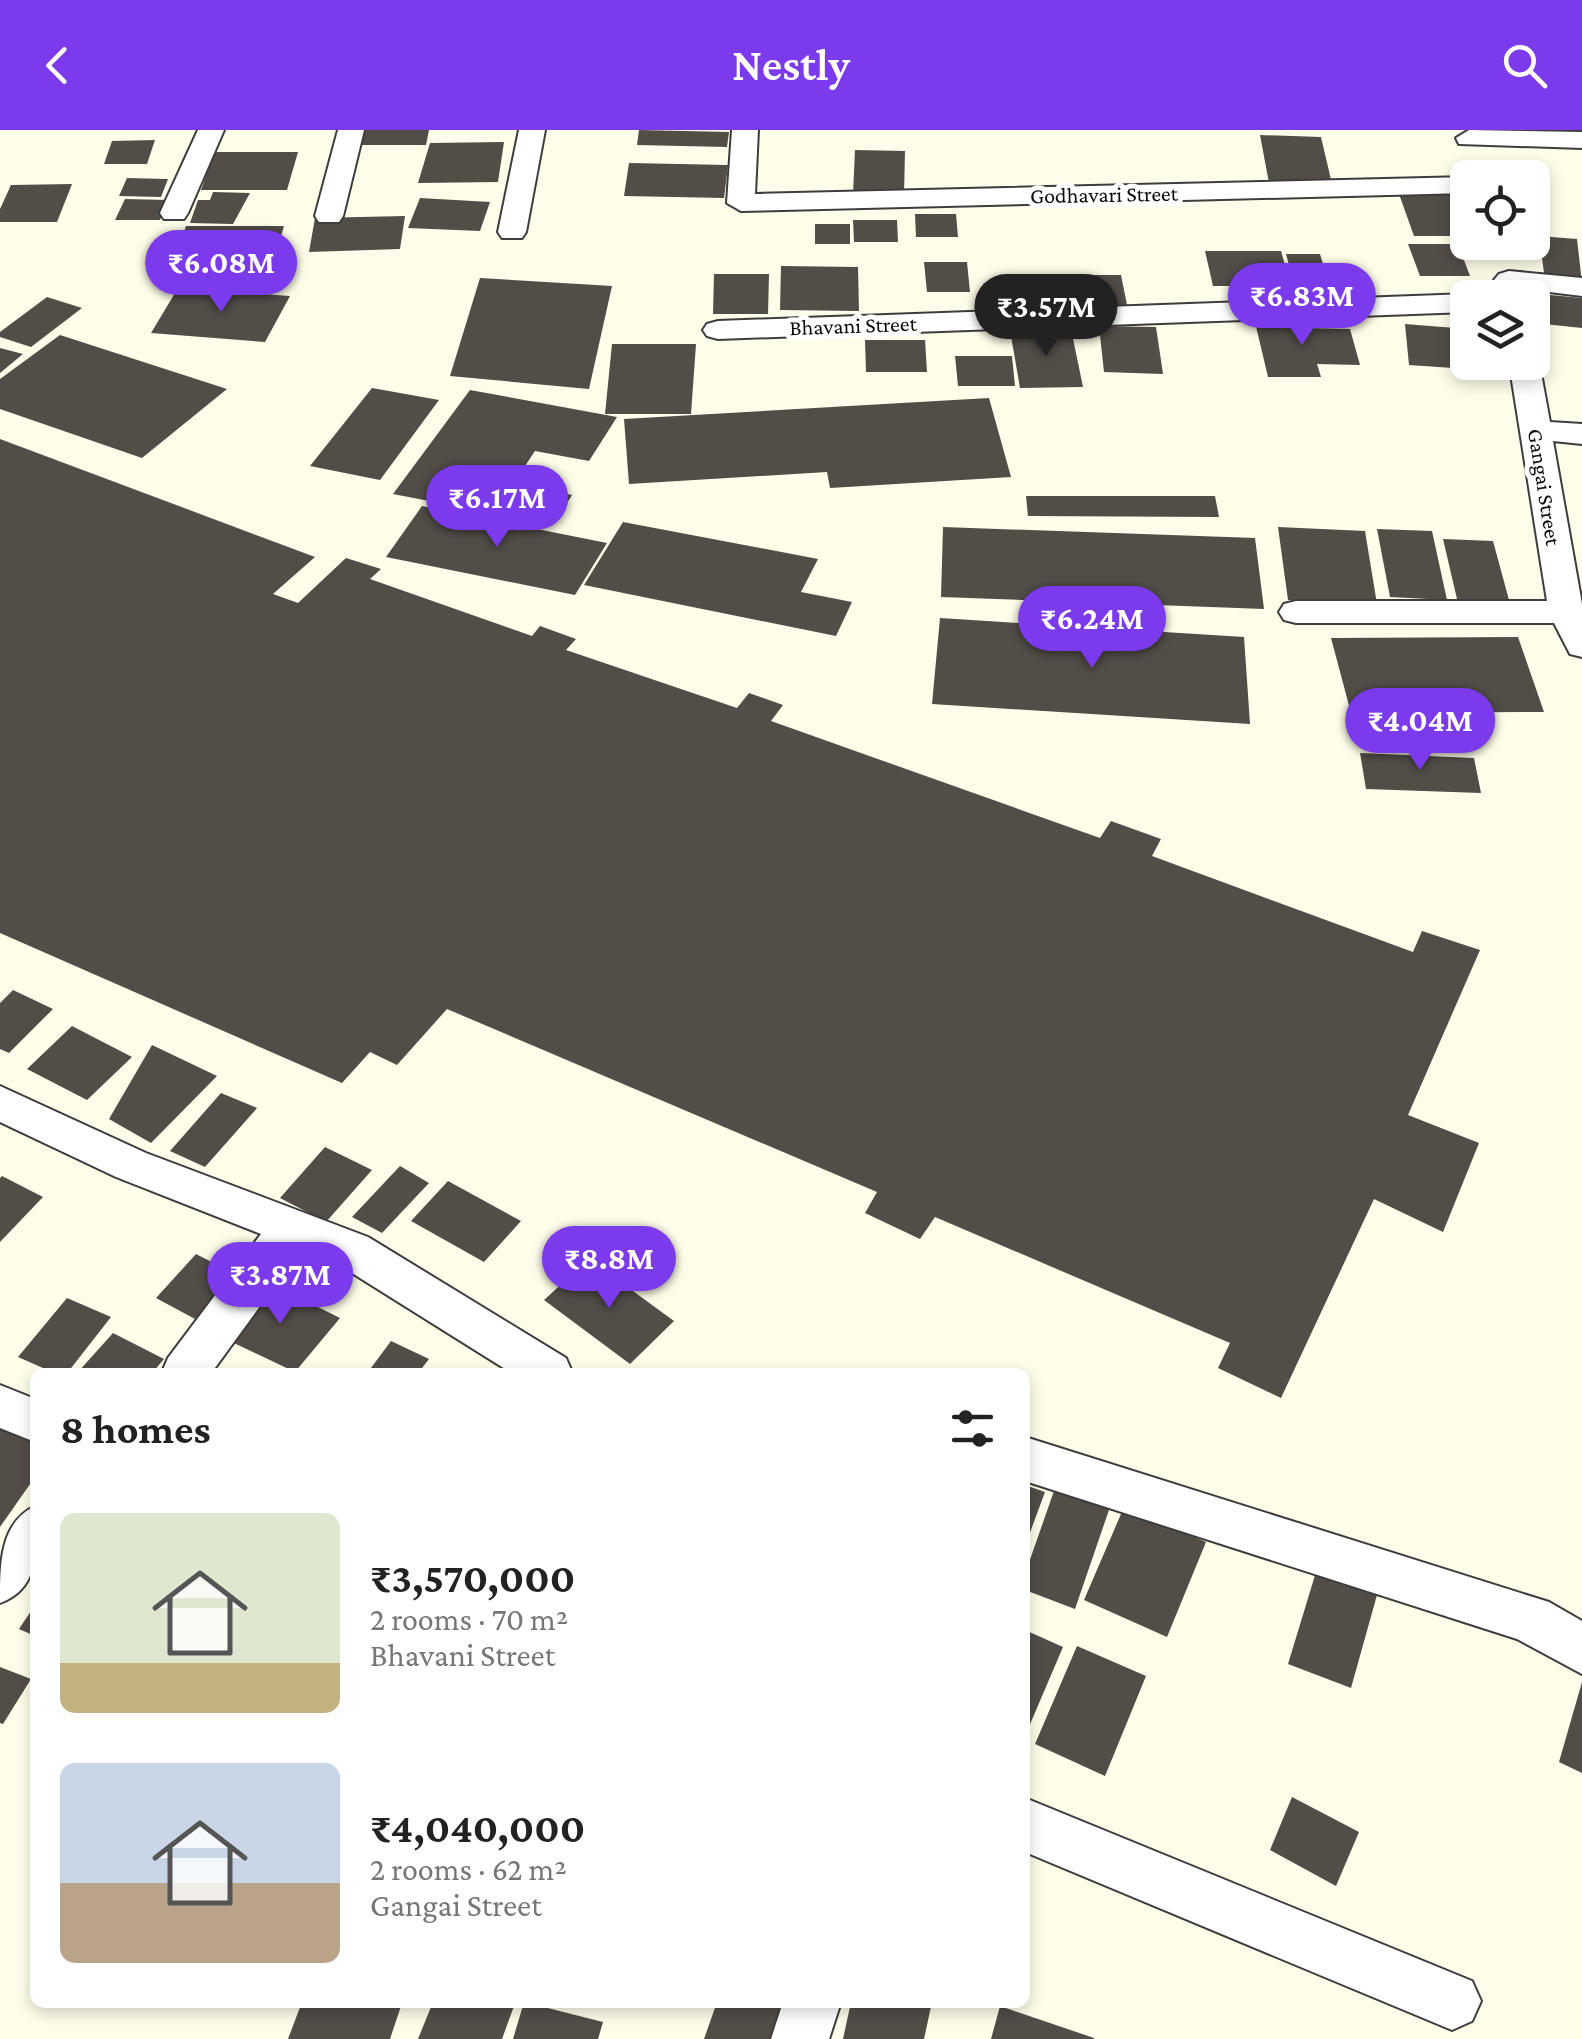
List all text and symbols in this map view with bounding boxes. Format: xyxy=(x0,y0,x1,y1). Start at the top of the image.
icon: back xyxy=(30,38,85,93)
icon: search xyxy=(1497,38,1552,93)
text: Nestly xyxy=(732,40,850,90)
map controls xyxy=(1450,160,1550,380)
button: locate xyxy=(1450,160,1550,260)
street label: Godhavari Street xyxy=(1030,181,1179,208)
pin: ₹6.08M xyxy=(140,230,302,315)
text: ₹6.08M xyxy=(167,244,275,280)
pin: ₹6.83M xyxy=(1221,263,1383,348)
pin: ₹3.57M xyxy=(965,274,1127,359)
text: ₹6.83M xyxy=(1250,277,1354,313)
button: layers xyxy=(1450,280,1550,380)
text: ₹3.57M xyxy=(996,288,1096,324)
street label: Bhavani Street xyxy=(789,311,918,340)
street label: Gangai Street xyxy=(1523,427,1566,548)
pin: ₹6.17M xyxy=(416,465,578,550)
text: ₹6.17M xyxy=(448,479,546,515)
pin: ₹6.24M xyxy=(1011,586,1173,671)
text: ₹6.24M xyxy=(1040,600,1144,636)
pin: ₹4.04M xyxy=(1339,688,1501,773)
text: ₹4.04M xyxy=(1367,702,1473,738)
pin: ₹8.8M xyxy=(539,1226,679,1311)
text: ₹8.8M xyxy=(564,1240,654,1276)
pin: ₹3.87M xyxy=(199,1242,361,1327)
text: ₹3.87M xyxy=(229,1256,331,1292)
icon: filters xyxy=(945,1401,1000,1456)
text: 8 homes xyxy=(60,1405,211,1452)
icon: home xyxy=(140,1553,260,1673)
text: ₹3,570,000 xyxy=(370,1554,575,1601)
text: 2 rooms · 70 m² xyxy=(370,1601,568,1637)
text: Bhavani Street xyxy=(370,1637,555,1673)
icon: home xyxy=(140,1803,260,1923)
text: ₹4,040,000 xyxy=(370,1804,585,1851)
text: 2 rooms · 62 m² xyxy=(370,1851,567,1887)
text: Gangai Street xyxy=(370,1887,542,1923)

